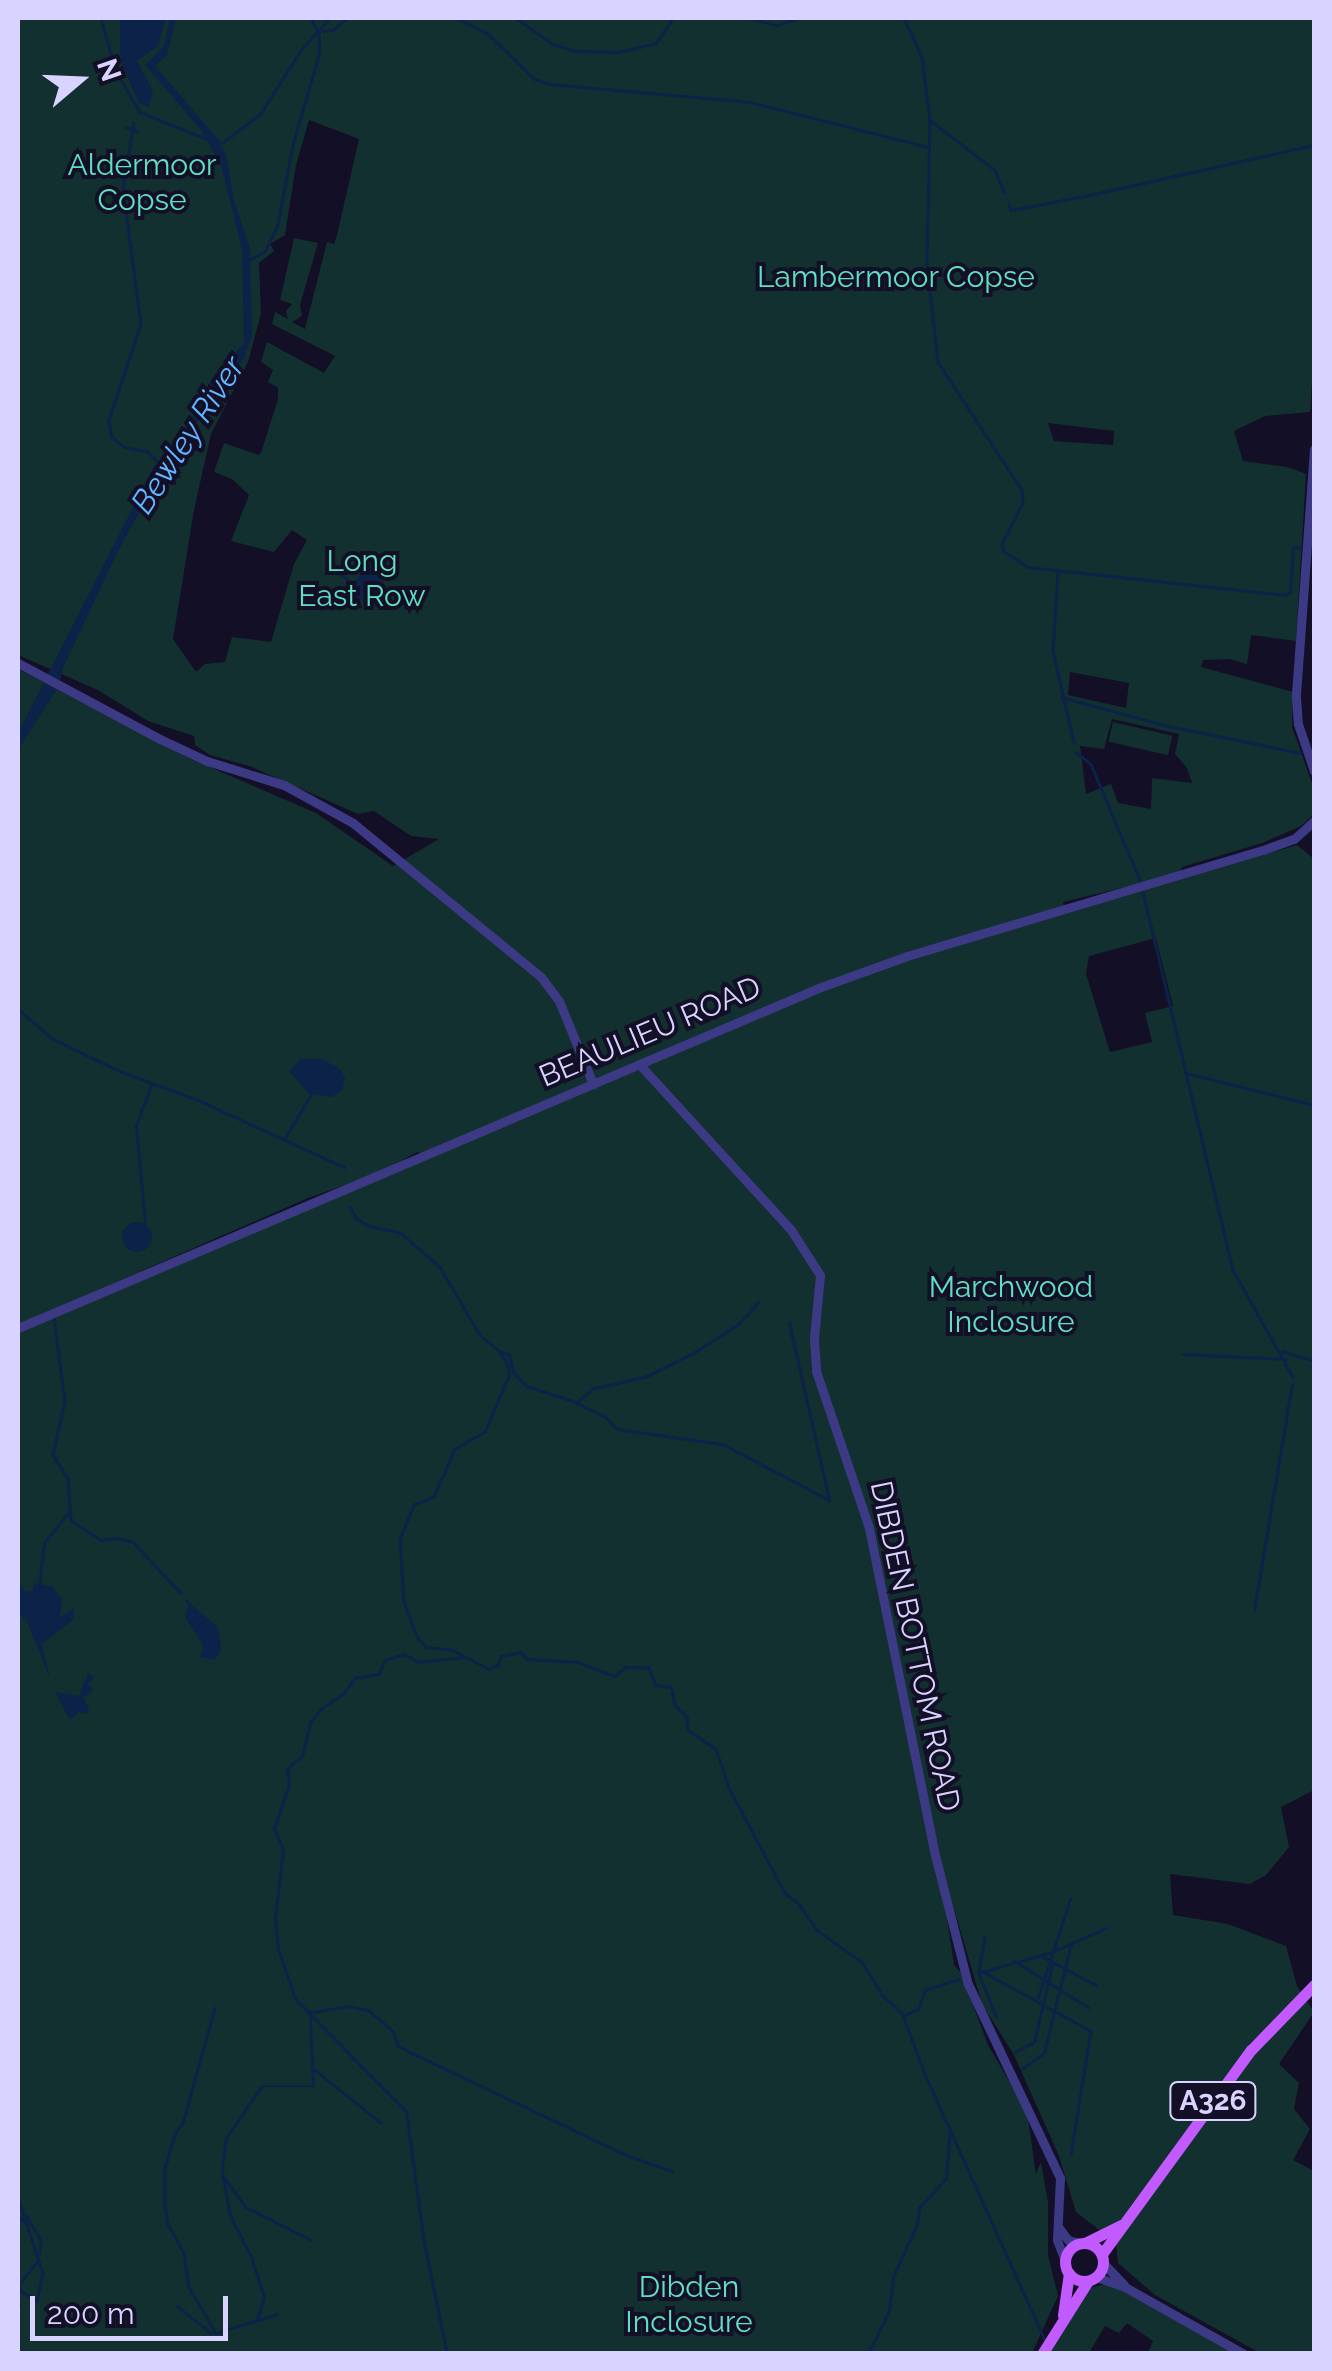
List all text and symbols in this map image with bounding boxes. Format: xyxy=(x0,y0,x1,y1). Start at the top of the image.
north arrow xyxy=(30,30,130,130)
text: N xyxy=(90,55,128,86)
park label: Aldermoor Copse xyxy=(67,147,217,218)
park label: Lambermoor Copse xyxy=(757,259,1035,295)
water label: Bewley River xyxy=(123,349,253,521)
park label: Long East Row xyxy=(298,543,426,614)
street label: BEAULIEU ROAD xyxy=(534,969,766,1095)
park label: Marchwood Inclosure xyxy=(929,1269,1093,1340)
street label: DIBDEN BOTTOM ROAD xyxy=(862,1478,968,1814)
road number: A326 xyxy=(1168,2078,1258,2124)
park label: Dibden Inclosure xyxy=(625,2269,753,2340)
scale bar xyxy=(35,2276,232,2338)
text: 200 m xyxy=(47,2296,135,2331)

